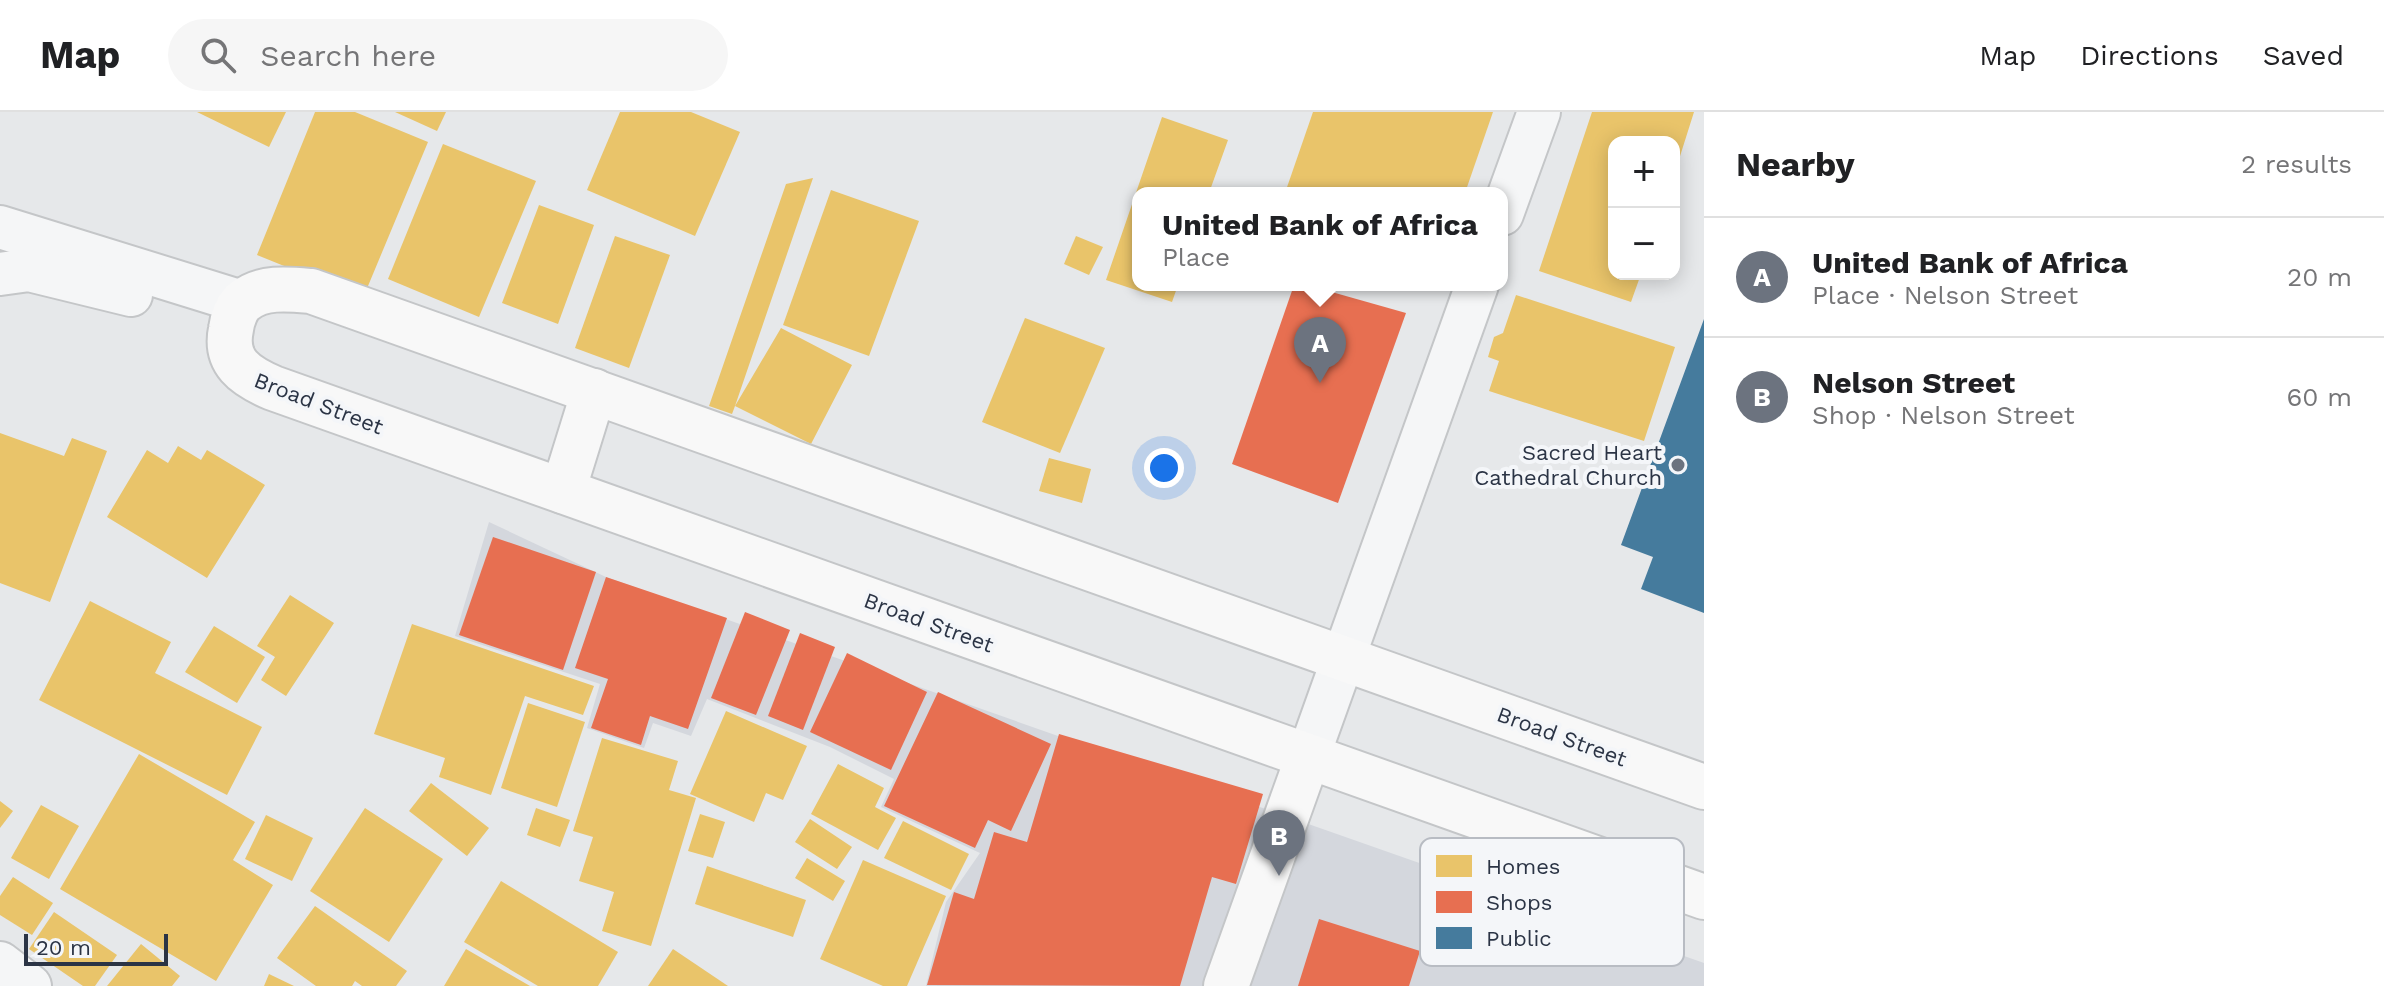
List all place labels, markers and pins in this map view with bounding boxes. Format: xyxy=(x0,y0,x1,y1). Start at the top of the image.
pin: A xyxy=(1294,317,1346,383)
place label: Sacred Heart Cathedral Church xyxy=(1474,440,1662,490)
marker: Sacred Heart Cathedral Church xyxy=(1669,456,1687,474)
pin: B xyxy=(1253,810,1305,876)

